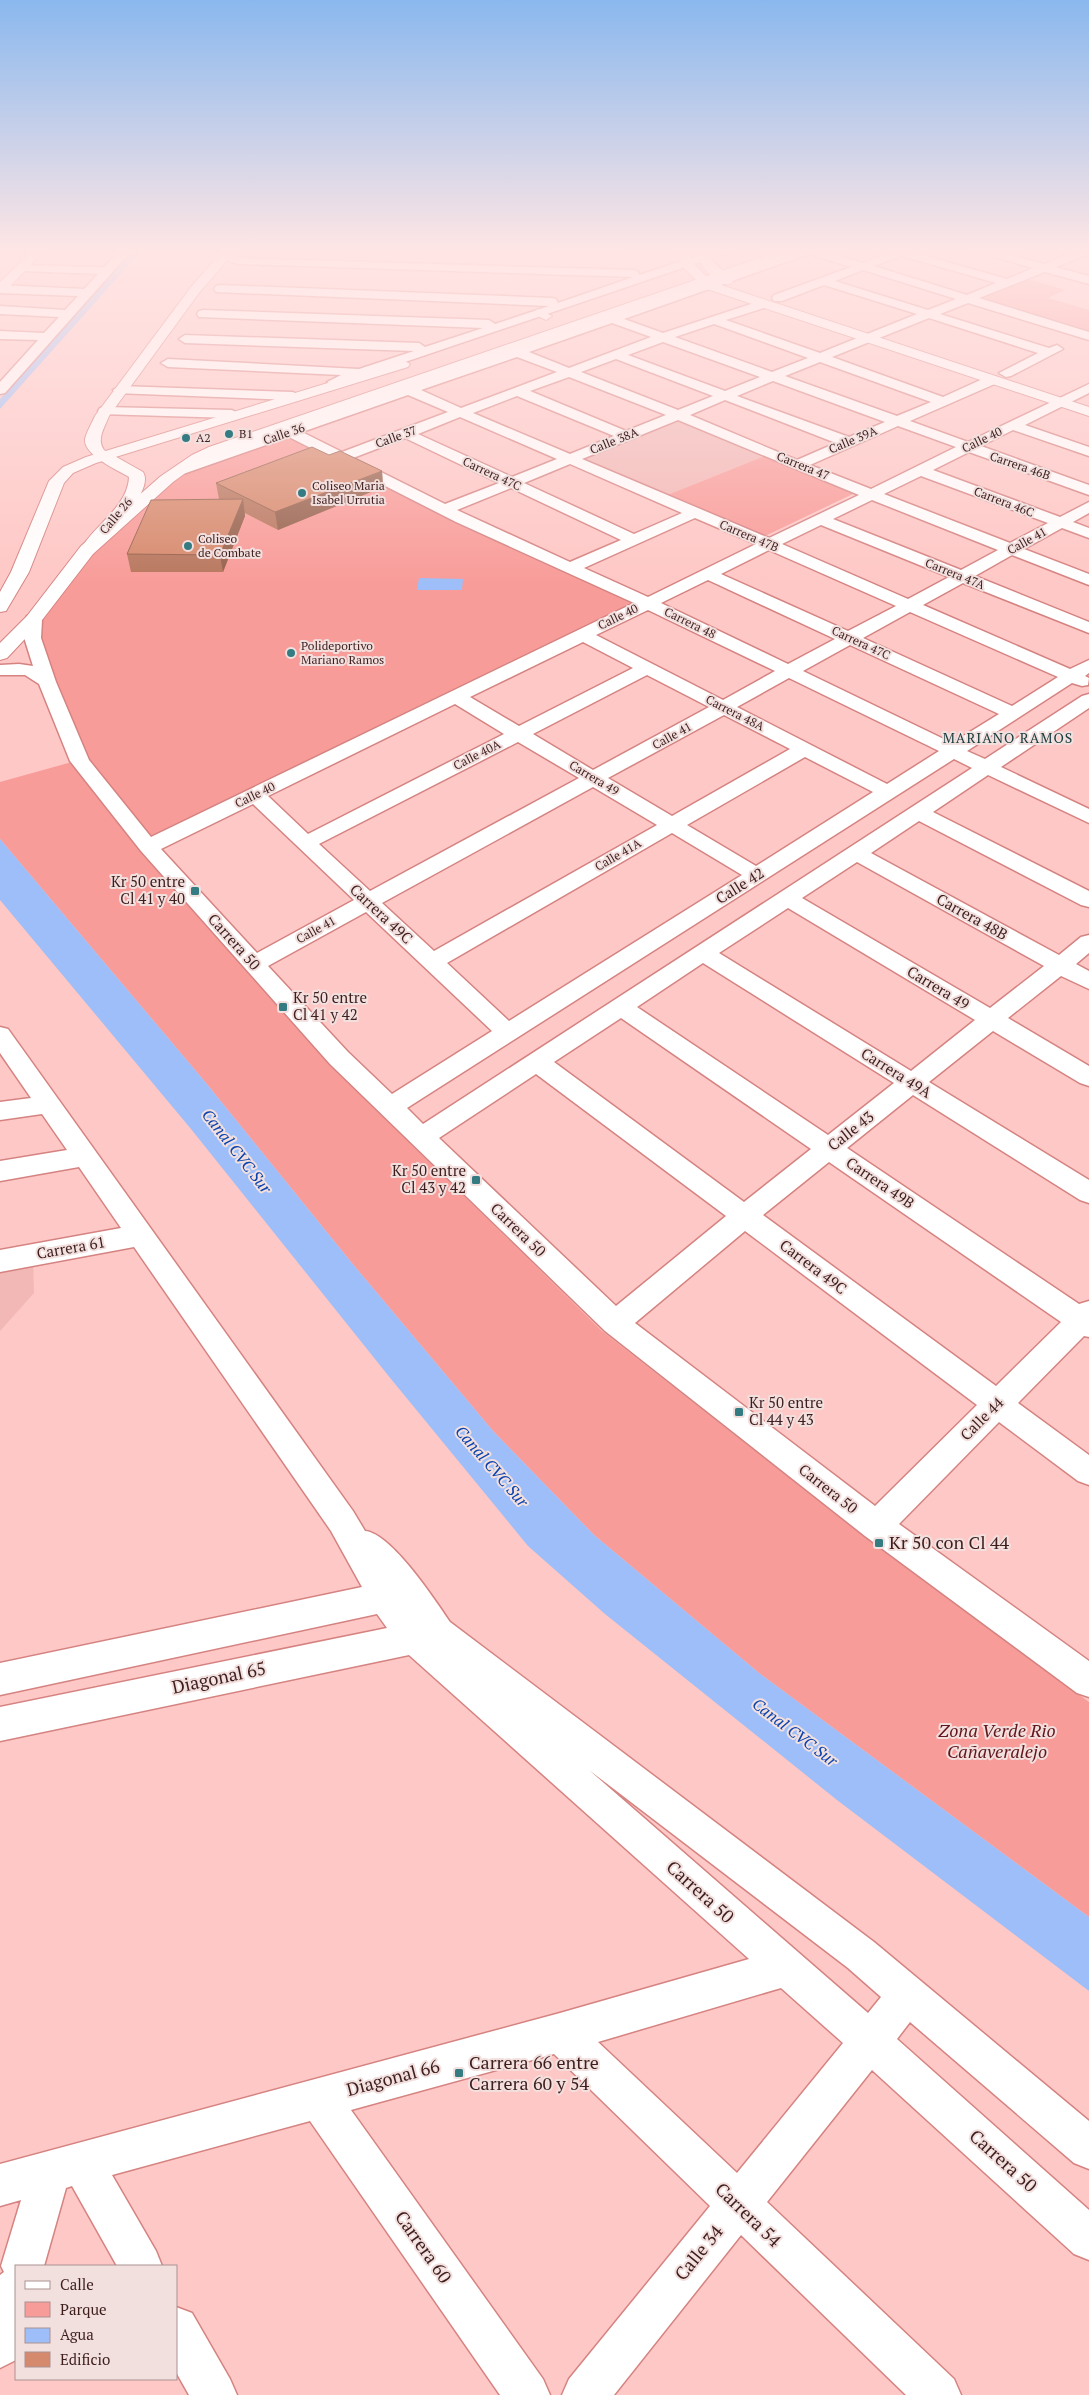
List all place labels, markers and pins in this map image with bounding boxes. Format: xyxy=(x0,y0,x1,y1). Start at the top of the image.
place label: B1 xyxy=(239,426,253,441)
marker: B1 xyxy=(223,428,235,440)
place label: A2 xyxy=(196,430,211,445)
marker: A2 xyxy=(180,432,192,444)
place label: Coliseo Maria Isabel Urrutia xyxy=(312,478,385,507)
marker: Coliseo Maria Isabel Urrutia xyxy=(296,487,308,499)
place label: Coliseo de Combate xyxy=(198,531,261,560)
marker: Coliseo de Combate xyxy=(182,540,194,552)
place label: Polideportivo Mariano Ramos xyxy=(301,638,384,667)
marker: Polideportivo Mariano Ramos xyxy=(285,647,297,659)
place label: Kr 50 entre Cl 41 y 40 xyxy=(111,871,185,908)
marker: Kr 50 entre Cl 41 y 40 xyxy=(189,885,201,897)
place label: Kr 50 entre Cl 41 y 42 xyxy=(293,987,367,1024)
marker: Kr 50 entre Cl 41 y 42 xyxy=(277,1001,289,1013)
place label: Kr 50 entre Cl 43 y 42 xyxy=(392,1160,466,1197)
marker: Kr 50 entre Cl 43 y 42 xyxy=(470,1174,482,1186)
place label: Kr 50 entre Cl 44 y 43 xyxy=(749,1392,823,1429)
marker: Kr 50 entre Cl 44 y 43 xyxy=(733,1406,745,1418)
place label: Kr 50 con Cl 44 xyxy=(889,1530,1010,1554)
marker: Kr 50 con Cl 44 xyxy=(873,1537,885,1549)
place label: Carrera 66 entre Carrera 60 y 54 xyxy=(469,2050,599,2095)
marker: Carrera 66 entre Carrera 60 y 54 xyxy=(453,2067,465,2079)

